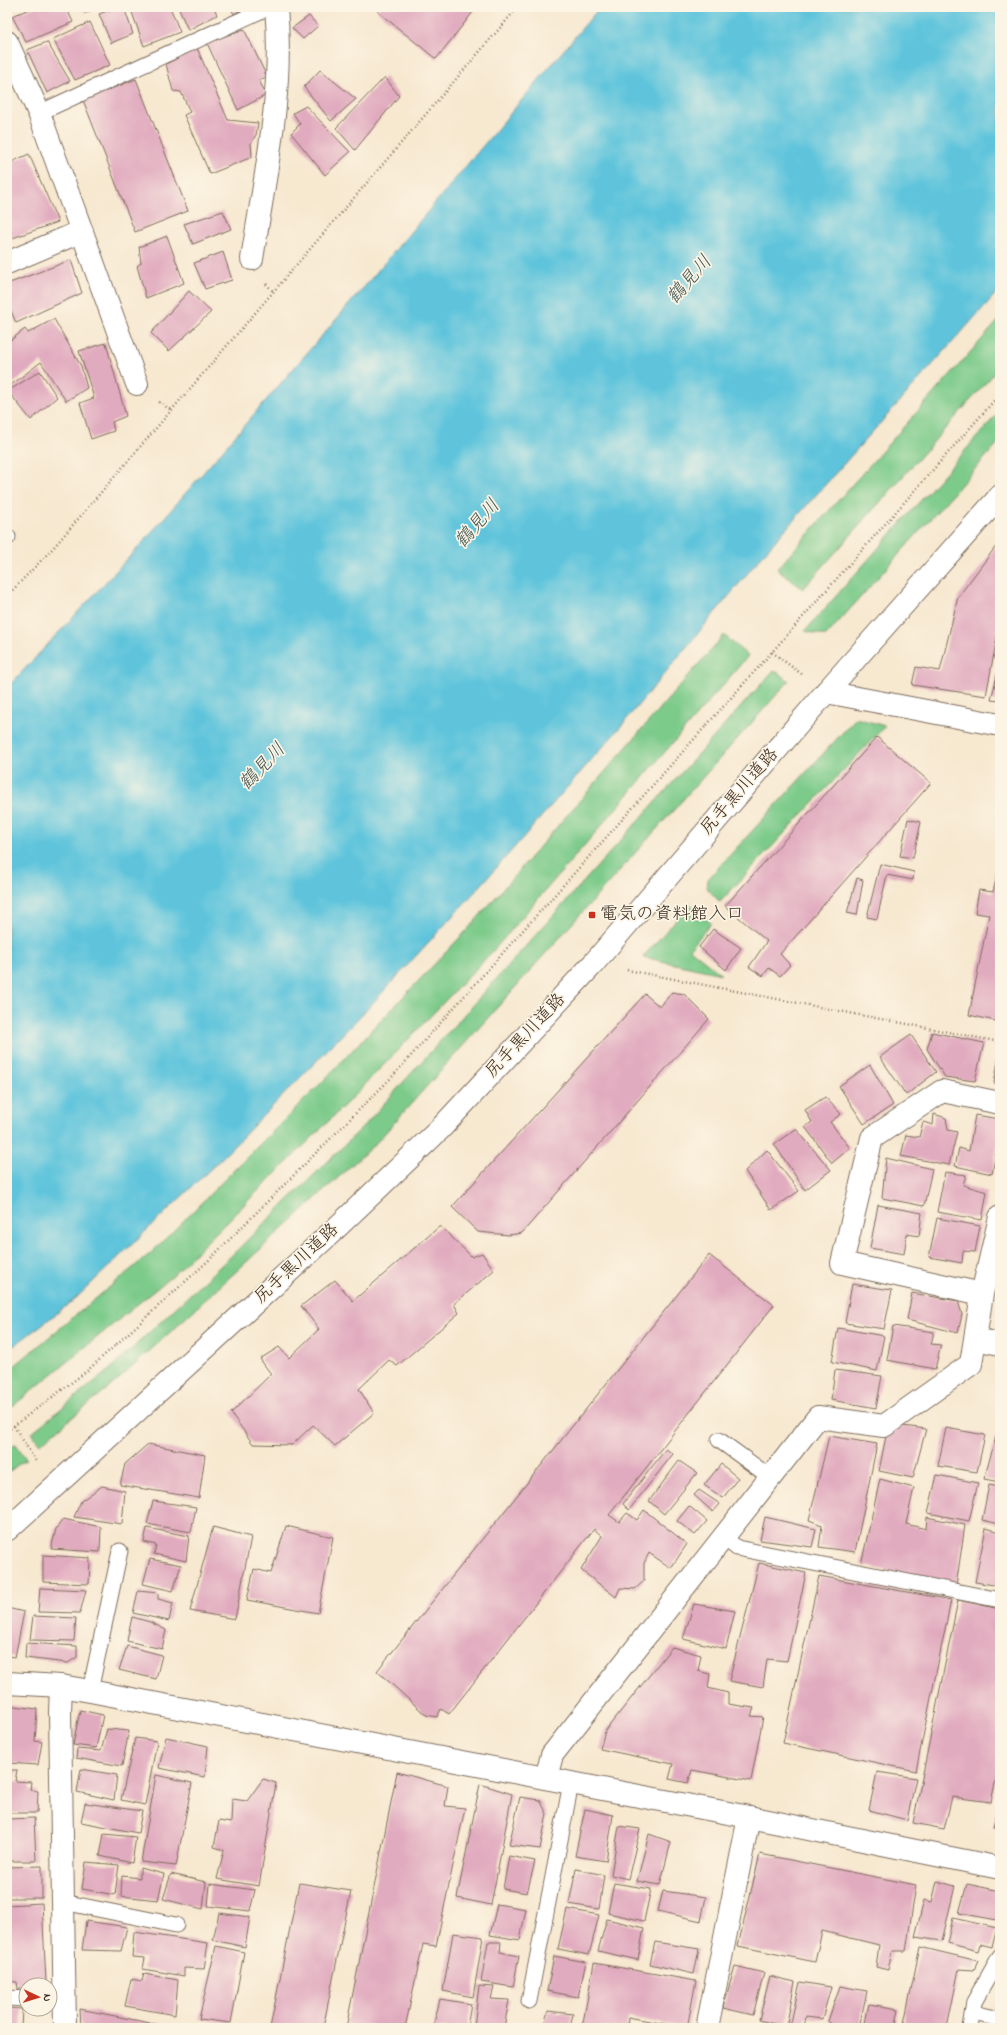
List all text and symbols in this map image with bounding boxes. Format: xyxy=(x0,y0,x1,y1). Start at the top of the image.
water label: 鶴見川 xyxy=(661,250,719,310)
water label: 鶴見川 xyxy=(449,494,507,554)
water label: 鶴見川 xyxy=(233,737,293,797)
street label: 尻手黒川道路 xyxy=(695,743,785,841)
place label: 電気の資料館入口 xyxy=(600,902,744,928)
marker: 電気の資料館入口 xyxy=(587,910,597,920)
street label: 尻手黒川道路 xyxy=(480,988,572,1084)
street label: 尻手黒川道路 xyxy=(249,1218,345,1310)
north arrow xyxy=(18,1977,58,2017)
text: N xyxy=(39,1993,55,2002)

